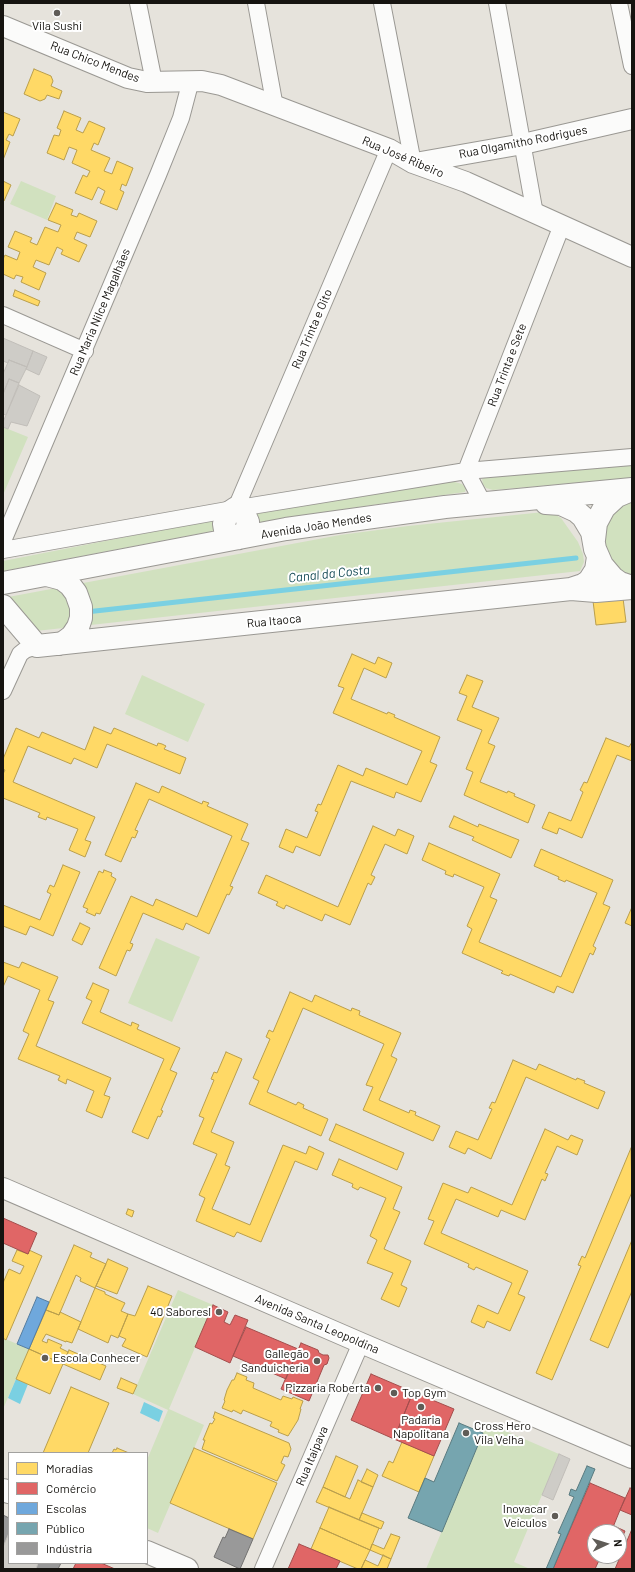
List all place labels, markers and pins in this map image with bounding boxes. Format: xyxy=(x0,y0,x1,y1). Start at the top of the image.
marker: Vila Sushi xyxy=(52,8,62,18)
place label: Vila Sushi xyxy=(32,19,82,33)
place label: 40 Saboresl xyxy=(150,1305,211,1319)
marker: 40 Saboresl xyxy=(214,1307,224,1317)
place label: Gallegão Sanduicheria xyxy=(241,1347,309,1375)
place label: Escola Conhecer xyxy=(53,1351,140,1365)
marker: Escola Conhecer xyxy=(40,1353,50,1363)
marker: Gallegão Sanduicheria xyxy=(312,1356,322,1366)
place label: Pizzaria Roberta xyxy=(285,1381,370,1395)
marker: Pizzaria Roberta xyxy=(373,1383,383,1393)
place label: Top Gym xyxy=(402,1386,446,1400)
marker: Top Gym xyxy=(389,1388,399,1398)
marker: Padaria Napolitana xyxy=(416,1402,426,1412)
place label: Padaria Napolitana xyxy=(393,1413,449,1441)
place label: Cross Hero Vila Velha xyxy=(474,1419,531,1447)
marker: Cross Hero Vila Velha xyxy=(461,1428,471,1438)
place label: Inovacar Veículos xyxy=(503,1502,547,1530)
marker: Inovacar Veículos xyxy=(550,1511,560,1521)

